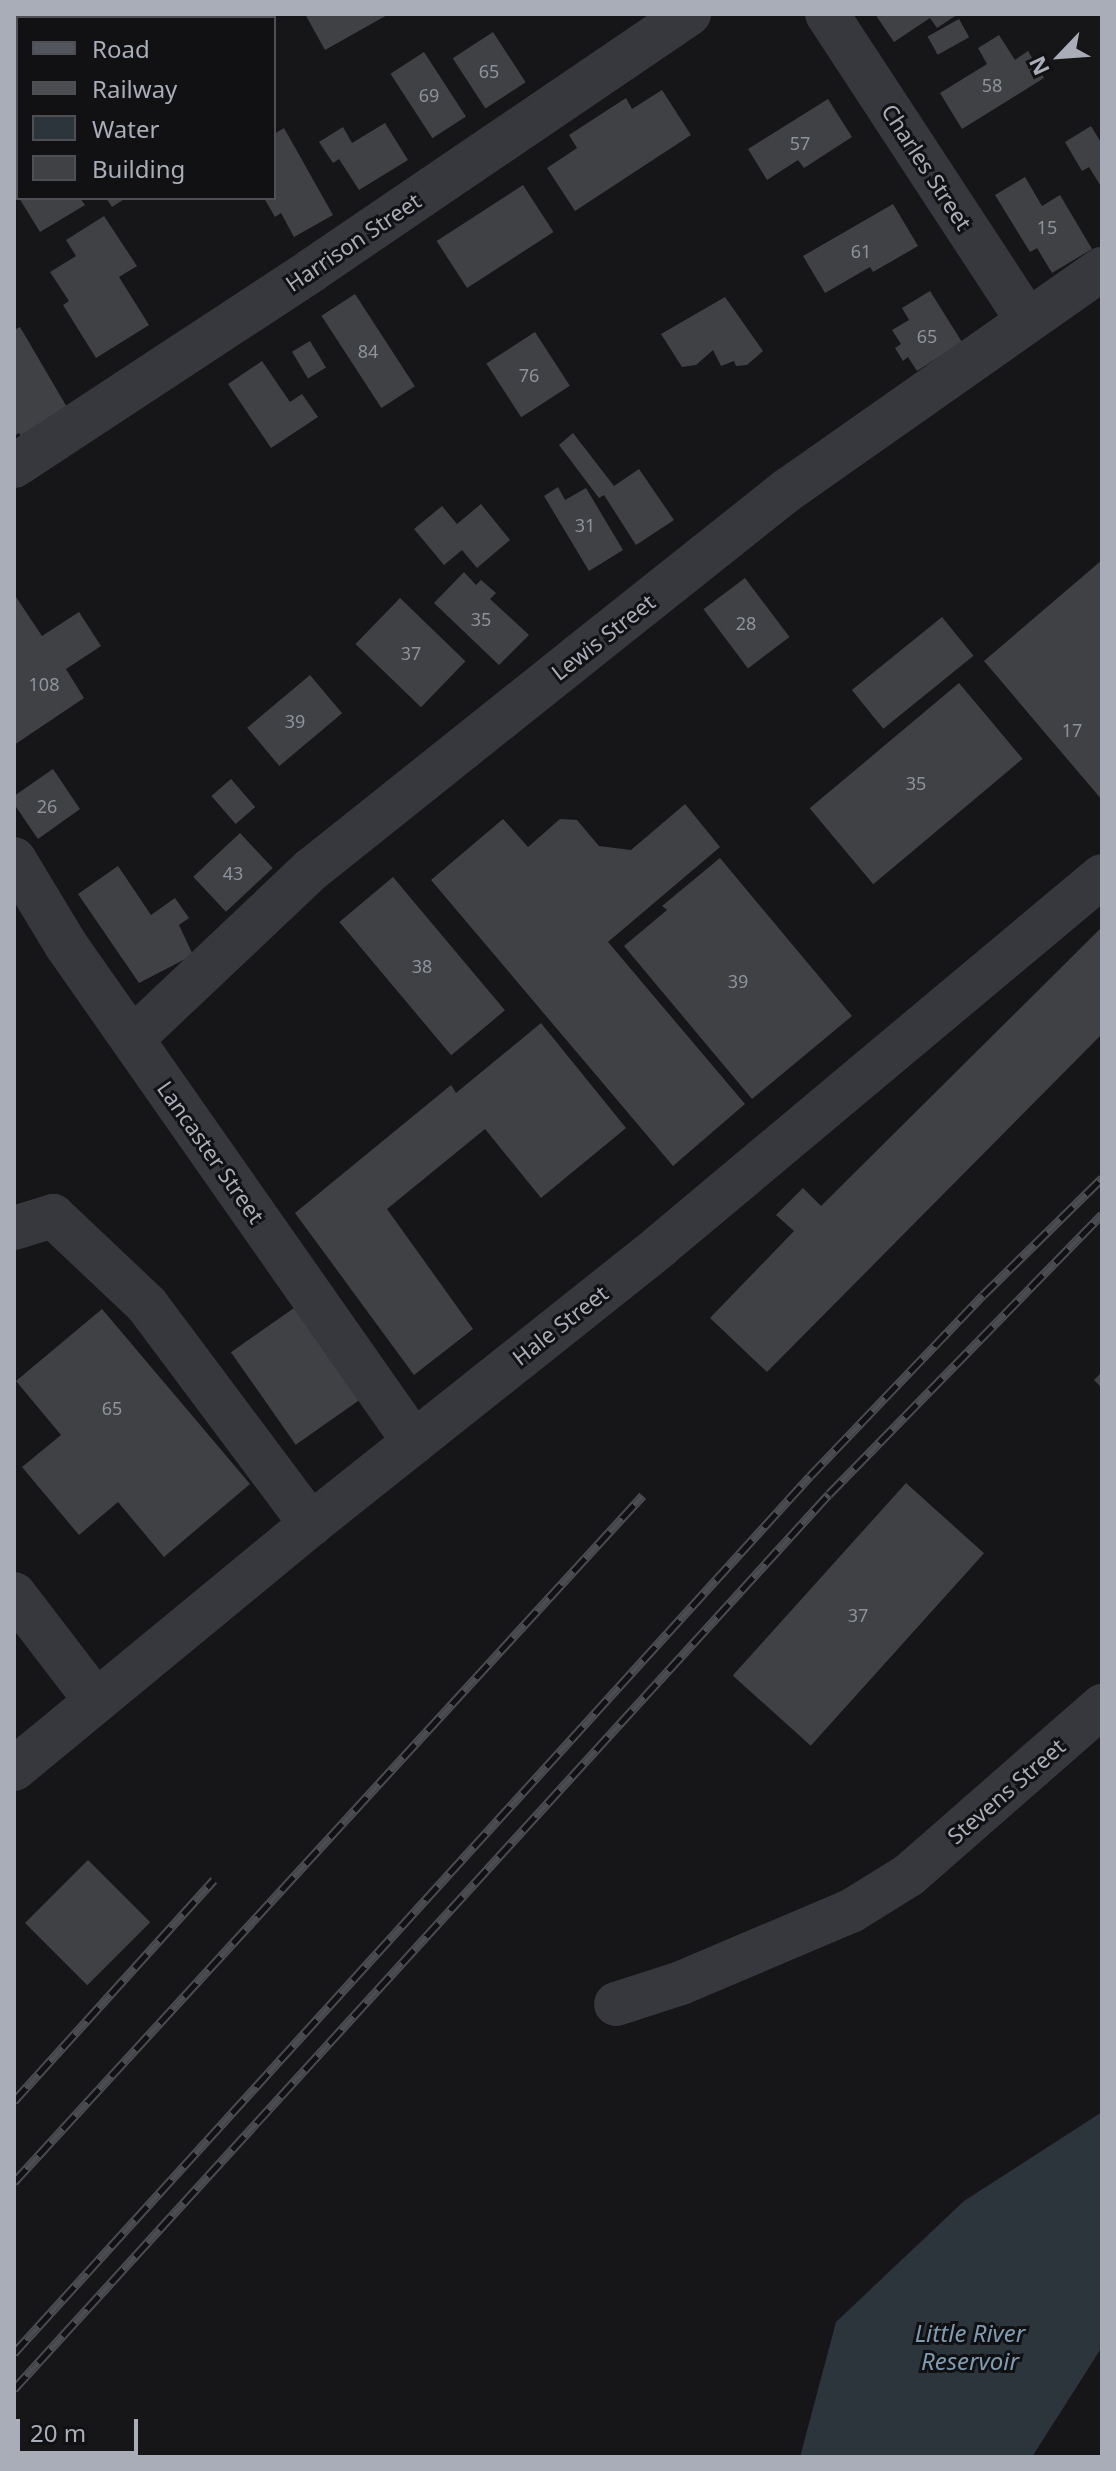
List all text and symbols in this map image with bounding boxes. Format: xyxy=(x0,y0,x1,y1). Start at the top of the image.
legend xyxy=(16,16,276,200)
north arrow xyxy=(1020,16,1100,96)
text: Road xyxy=(92,32,150,65)
text: N xyxy=(1021,52,1056,81)
house number: 65 xyxy=(479,60,499,82)
text: Railway xyxy=(92,72,177,105)
house number: 58 xyxy=(982,74,1002,96)
house number: 69 xyxy=(419,84,439,106)
street label: Charles Street xyxy=(877,99,977,235)
text: Water xyxy=(92,112,159,145)
house number: 57 xyxy=(790,132,810,154)
text: Building xyxy=(92,152,185,185)
street label: Harrison Street xyxy=(281,187,425,297)
house number: 15 xyxy=(1037,216,1057,238)
house number: 61 xyxy=(851,240,871,262)
house number: 65 xyxy=(917,325,937,347)
house number: 84 xyxy=(358,340,378,362)
house number: 76 xyxy=(519,364,539,386)
house number: 31 xyxy=(575,514,595,536)
street label: Lewis Street xyxy=(546,588,660,686)
house number: 35 xyxy=(471,608,491,630)
house number: 28 xyxy=(736,612,756,634)
house number: 37 xyxy=(401,642,421,664)
house number: 108 xyxy=(29,673,59,695)
house number: 39 xyxy=(285,710,305,732)
house number: 17 xyxy=(1062,719,1082,741)
house number: 35 xyxy=(906,772,926,794)
house number: 26 xyxy=(37,795,57,817)
house number: 43 xyxy=(223,862,243,884)
house number: 38 xyxy=(412,955,432,977)
house number: 39 xyxy=(728,970,748,992)
street label: Lancaster Street xyxy=(152,1076,270,1228)
street label: Hale Street xyxy=(507,1280,613,1370)
house number: 65 xyxy=(102,1397,122,1419)
house number: 37 xyxy=(848,1604,868,1626)
street label: Stevens Street xyxy=(942,1733,1070,1849)
water label: Little River Reservoir xyxy=(915,2319,1025,2375)
scale bar xyxy=(20,2403,142,2453)
text: 20 m xyxy=(30,2416,86,2449)

